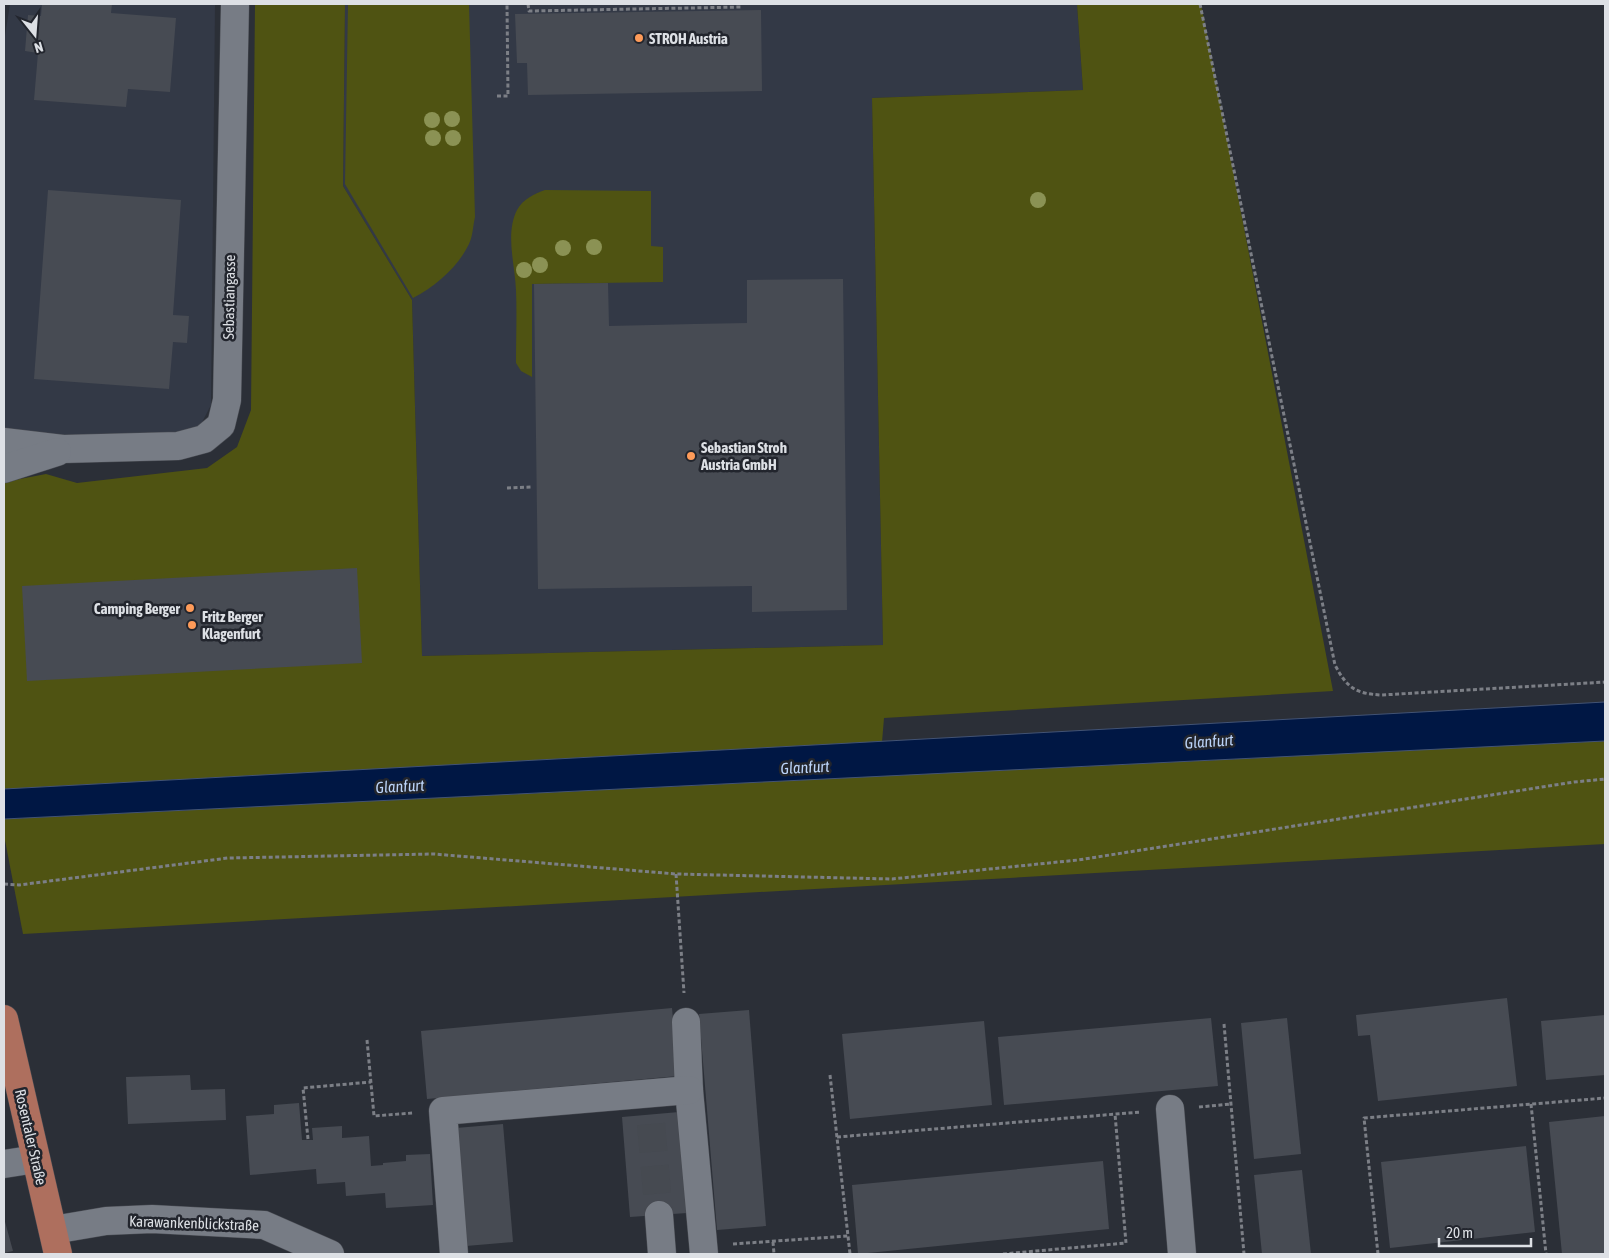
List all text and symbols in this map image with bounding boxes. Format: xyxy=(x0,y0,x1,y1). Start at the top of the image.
north arrow xyxy=(10,10,60,60)
place label: STROH Austria xyxy=(649,30,728,47)
marker: STROH Austria xyxy=(633,32,645,44)
text: N xyxy=(33,39,45,56)
street label: Sebastiangasse xyxy=(220,254,238,340)
place label: Sebastian Stroh Austria GmbH xyxy=(700,439,787,473)
marker: Sebastian Stroh Austria GmbH xyxy=(685,450,697,462)
place label: Camping Berger xyxy=(94,600,181,617)
marker: Camping Berger xyxy=(184,602,196,614)
place label: Fritz Berger Klagenfurt xyxy=(202,608,263,642)
marker: Fritz Berger Klagenfurt xyxy=(186,619,198,631)
water label: Glanfurt xyxy=(1184,730,1234,752)
water label: Glanfurt xyxy=(780,757,830,777)
water label: Glanfurt xyxy=(375,776,425,796)
street label: Rosentaler Straße xyxy=(12,1087,50,1187)
street label: Karawankenblickstraße xyxy=(129,1212,259,1234)
scale bar xyxy=(1439,1216,1532,1248)
text: 20 m xyxy=(1446,1224,1473,1241)

